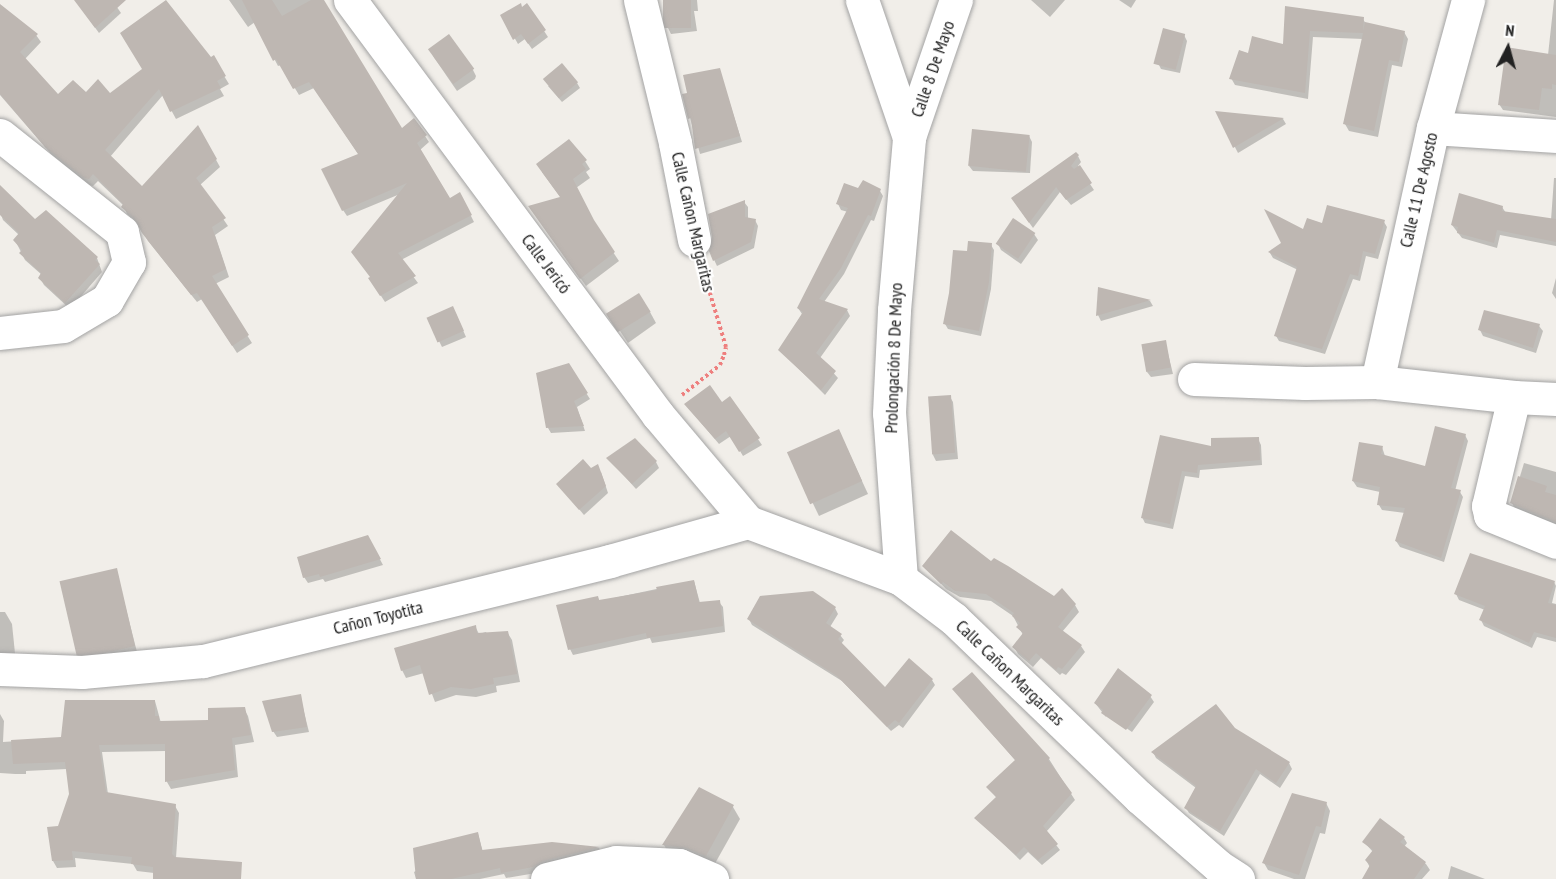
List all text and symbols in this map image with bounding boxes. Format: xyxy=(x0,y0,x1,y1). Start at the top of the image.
street label: Calle 8 De Mayo xyxy=(906,18,960,120)
north arrow xyxy=(1478,18,1538,78)
text: N xyxy=(1505,20,1515,40)
street label: Calle 11 De Agosto xyxy=(1395,130,1443,250)
street label: Calle Cañon Margaritas xyxy=(666,150,720,294)
street label: Calle Jericó xyxy=(517,230,575,298)
street label: Prolongación 8 De Mayo xyxy=(881,282,907,434)
street label: Cañon Toyotita xyxy=(331,596,425,640)
street label: Calle Cañon Margaritas xyxy=(951,616,1069,730)

